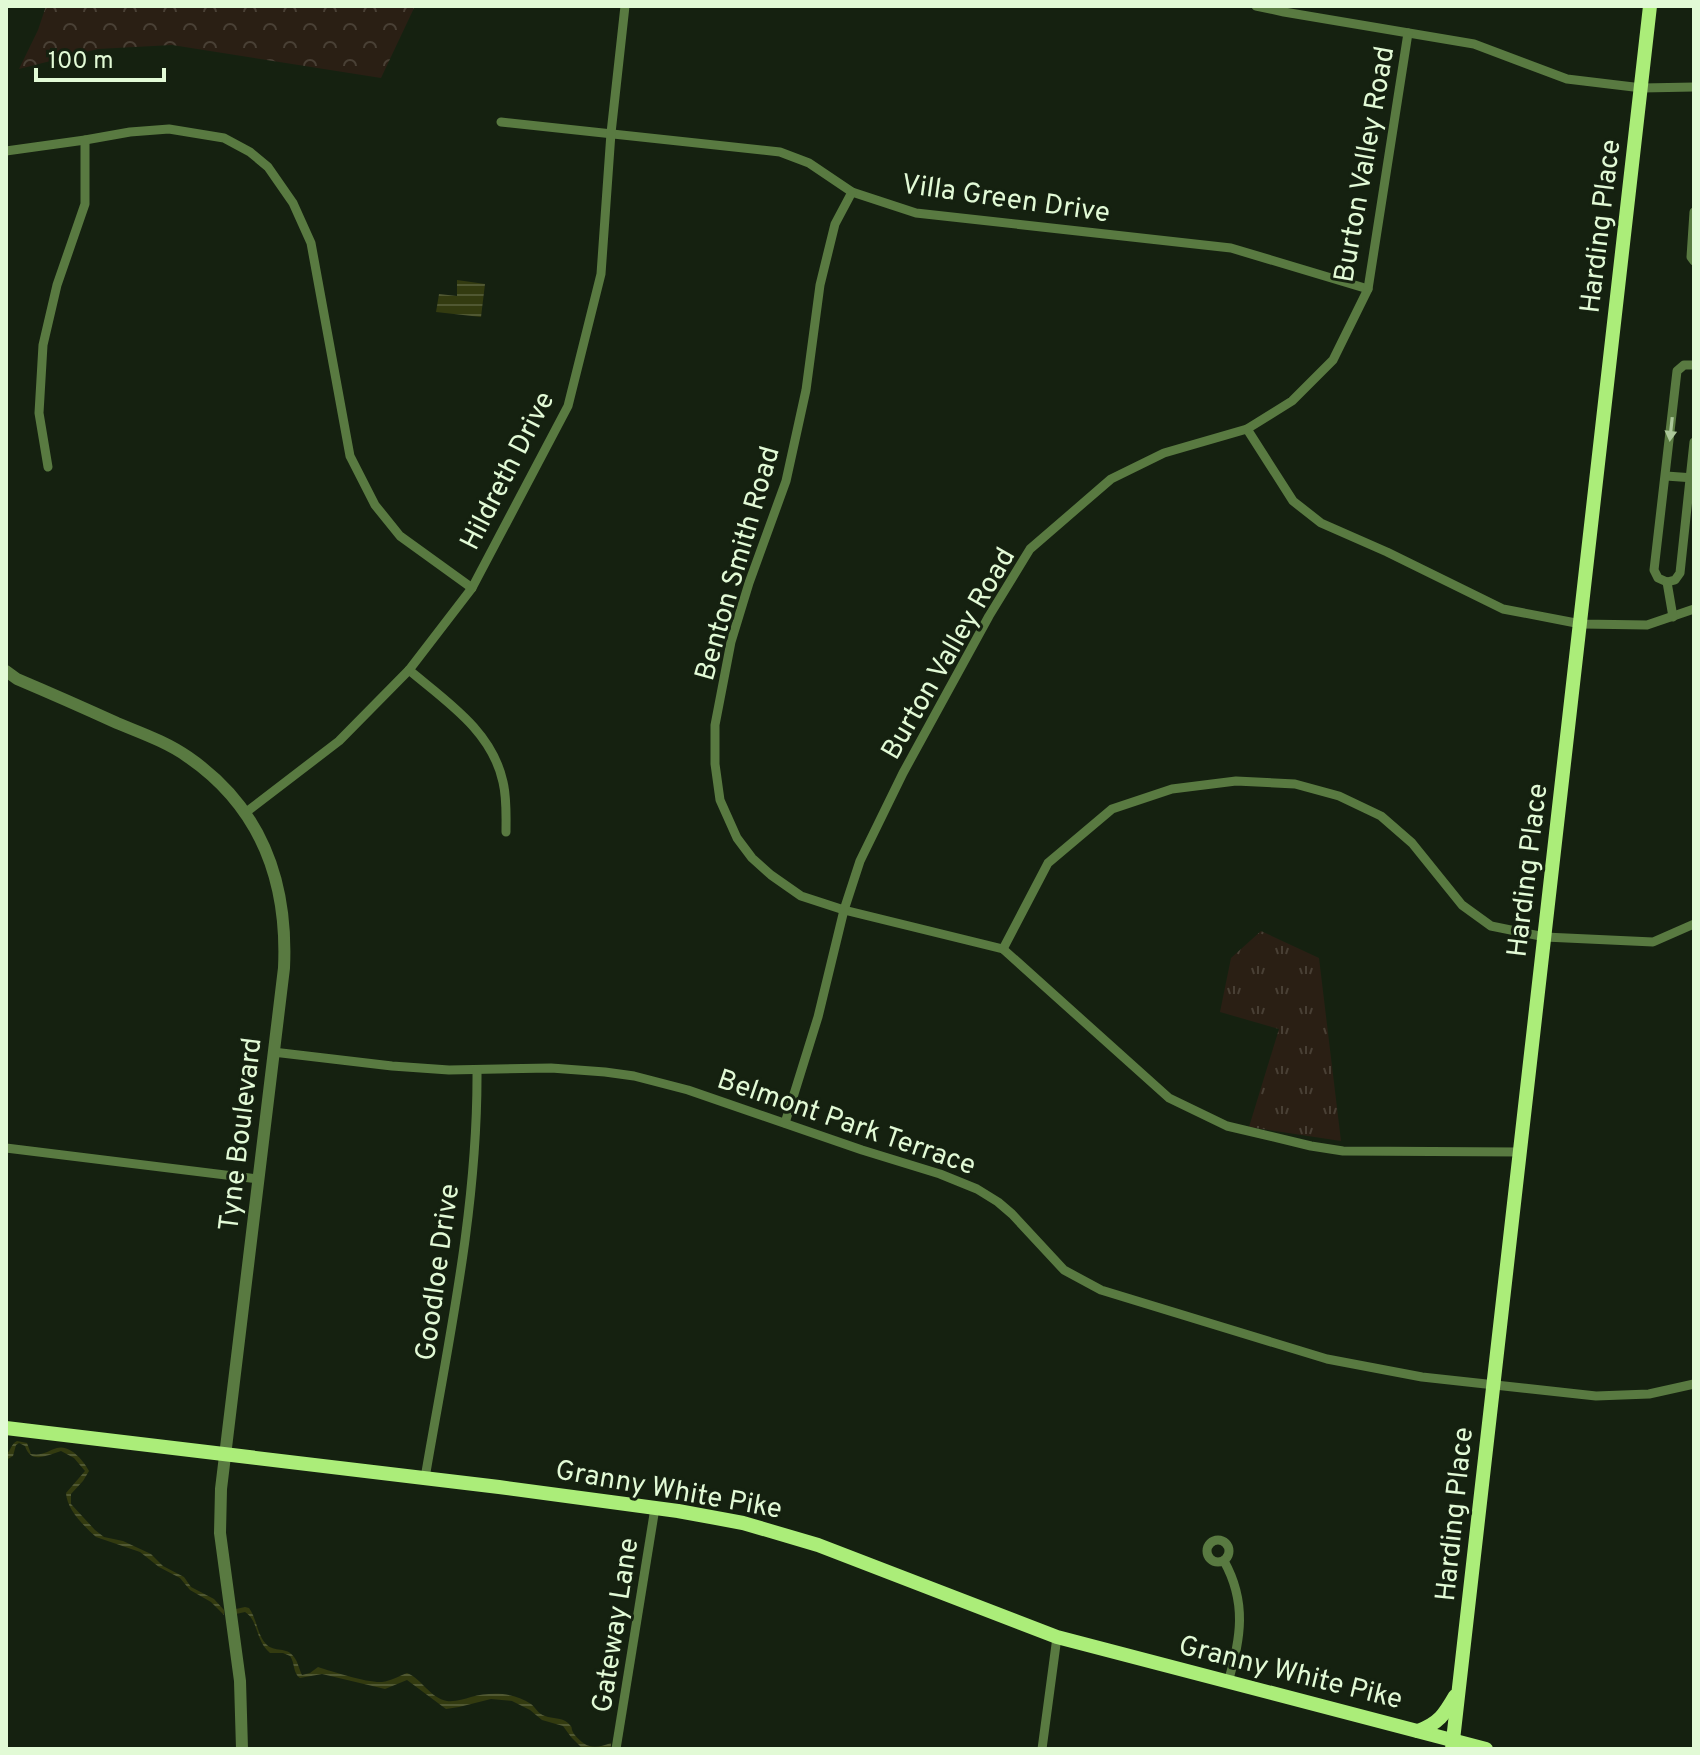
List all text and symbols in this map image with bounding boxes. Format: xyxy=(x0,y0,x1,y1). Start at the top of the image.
scale bar xyxy=(36,32,164,82)
street label: Burton Valley Road xyxy=(1327,44,1404,285)
text: 100 m xyxy=(48,47,114,77)
street label: Harding Place xyxy=(1573,137,1630,315)
street label: Villa Green Drive xyxy=(899,168,1112,232)
street label: Hildreth Drive xyxy=(453,386,564,557)
one-way arrow xyxy=(1665,417,1678,442)
street label: Benton Smith Road xyxy=(688,442,790,685)
street label: Burton Valley Road xyxy=(874,542,1025,767)
street label: Harding Place xyxy=(1500,781,1557,959)
street label: Tyne Boulevard xyxy=(212,1036,272,1233)
street label: Belmont Park Terrace xyxy=(712,1063,980,1185)
street label: Goodloe Drive xyxy=(409,1182,469,1363)
street label: Harding Place xyxy=(1429,1425,1483,1603)
street label: Granny White Pike xyxy=(552,1453,785,1529)
street label: Gateway Lane xyxy=(585,1536,649,1715)
street label: Granny White Pike xyxy=(1175,1629,1406,1719)

